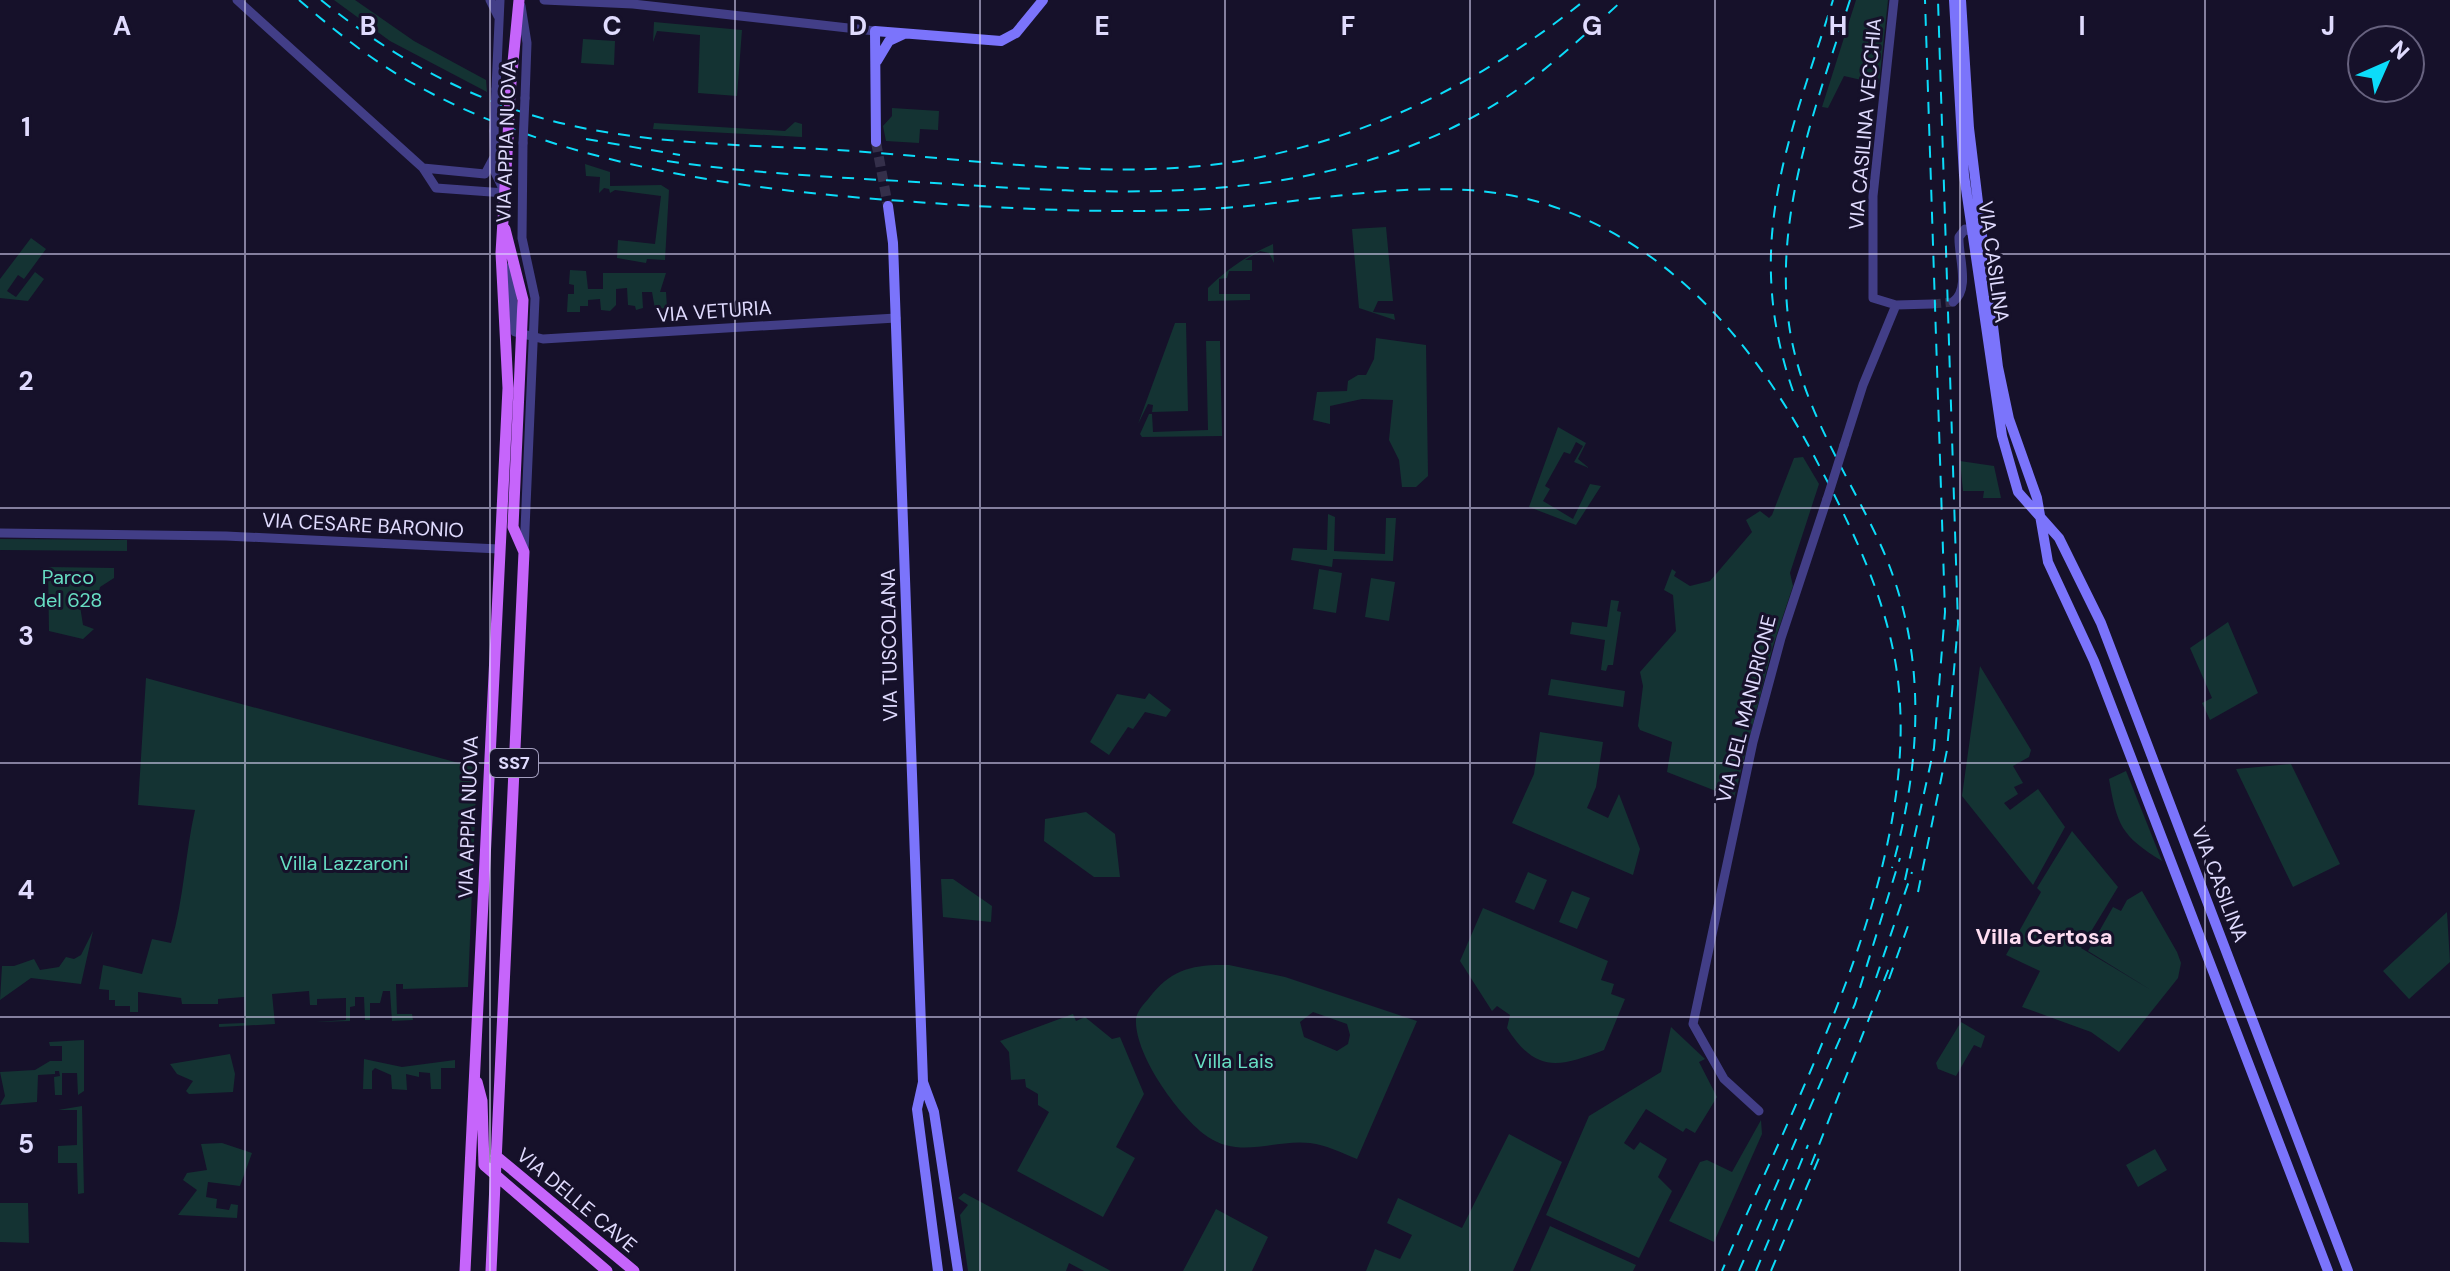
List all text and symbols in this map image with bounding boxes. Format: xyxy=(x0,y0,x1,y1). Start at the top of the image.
text: A xyxy=(113,9,131,43)
text: B xyxy=(360,9,376,43)
text: C xyxy=(602,9,622,43)
text: D xyxy=(849,9,867,43)
text: E xyxy=(1094,9,1110,43)
text: F xyxy=(1341,9,1355,43)
text: G xyxy=(1582,9,1602,43)
text: H xyxy=(1829,9,1847,43)
text: I xyxy=(2078,9,2086,43)
text: J xyxy=(2321,9,2335,43)
street label: VIA CASILINA VECCHIA xyxy=(1843,17,1887,231)
north arrow xyxy=(2346,24,2426,104)
text: N xyxy=(2384,34,2416,66)
street label: VIA APPIA NUOVA xyxy=(490,59,522,223)
text: 1 xyxy=(21,110,31,144)
street label: VIA CASILINA xyxy=(1973,200,2015,324)
street label: VIA VETURIA xyxy=(655,294,773,328)
text: 2 xyxy=(18,364,34,398)
street label: VIA CESARE BARONIO xyxy=(261,507,465,543)
park label: Parco del 628 xyxy=(33,564,103,613)
street label: VIA TUSCOLANA xyxy=(875,568,903,722)
street label: VIA DEL MANDRIONE xyxy=(1710,613,1782,805)
text: 3 xyxy=(18,619,34,653)
street label: VIA APPIA NUOVA xyxy=(452,735,484,899)
road number: SS7 xyxy=(490,749,538,777)
street label: VIA CASILINA xyxy=(2186,822,2254,946)
park label: Villa Lazzaroni xyxy=(279,850,409,876)
text: 4 xyxy=(18,873,34,907)
district label: Villa Certosa xyxy=(1975,922,2113,951)
park label: Villa Lais xyxy=(1194,1048,1274,1074)
text: 5 xyxy=(18,1127,34,1161)
street label: VIA DELLE CAVE xyxy=(511,1142,643,1258)

